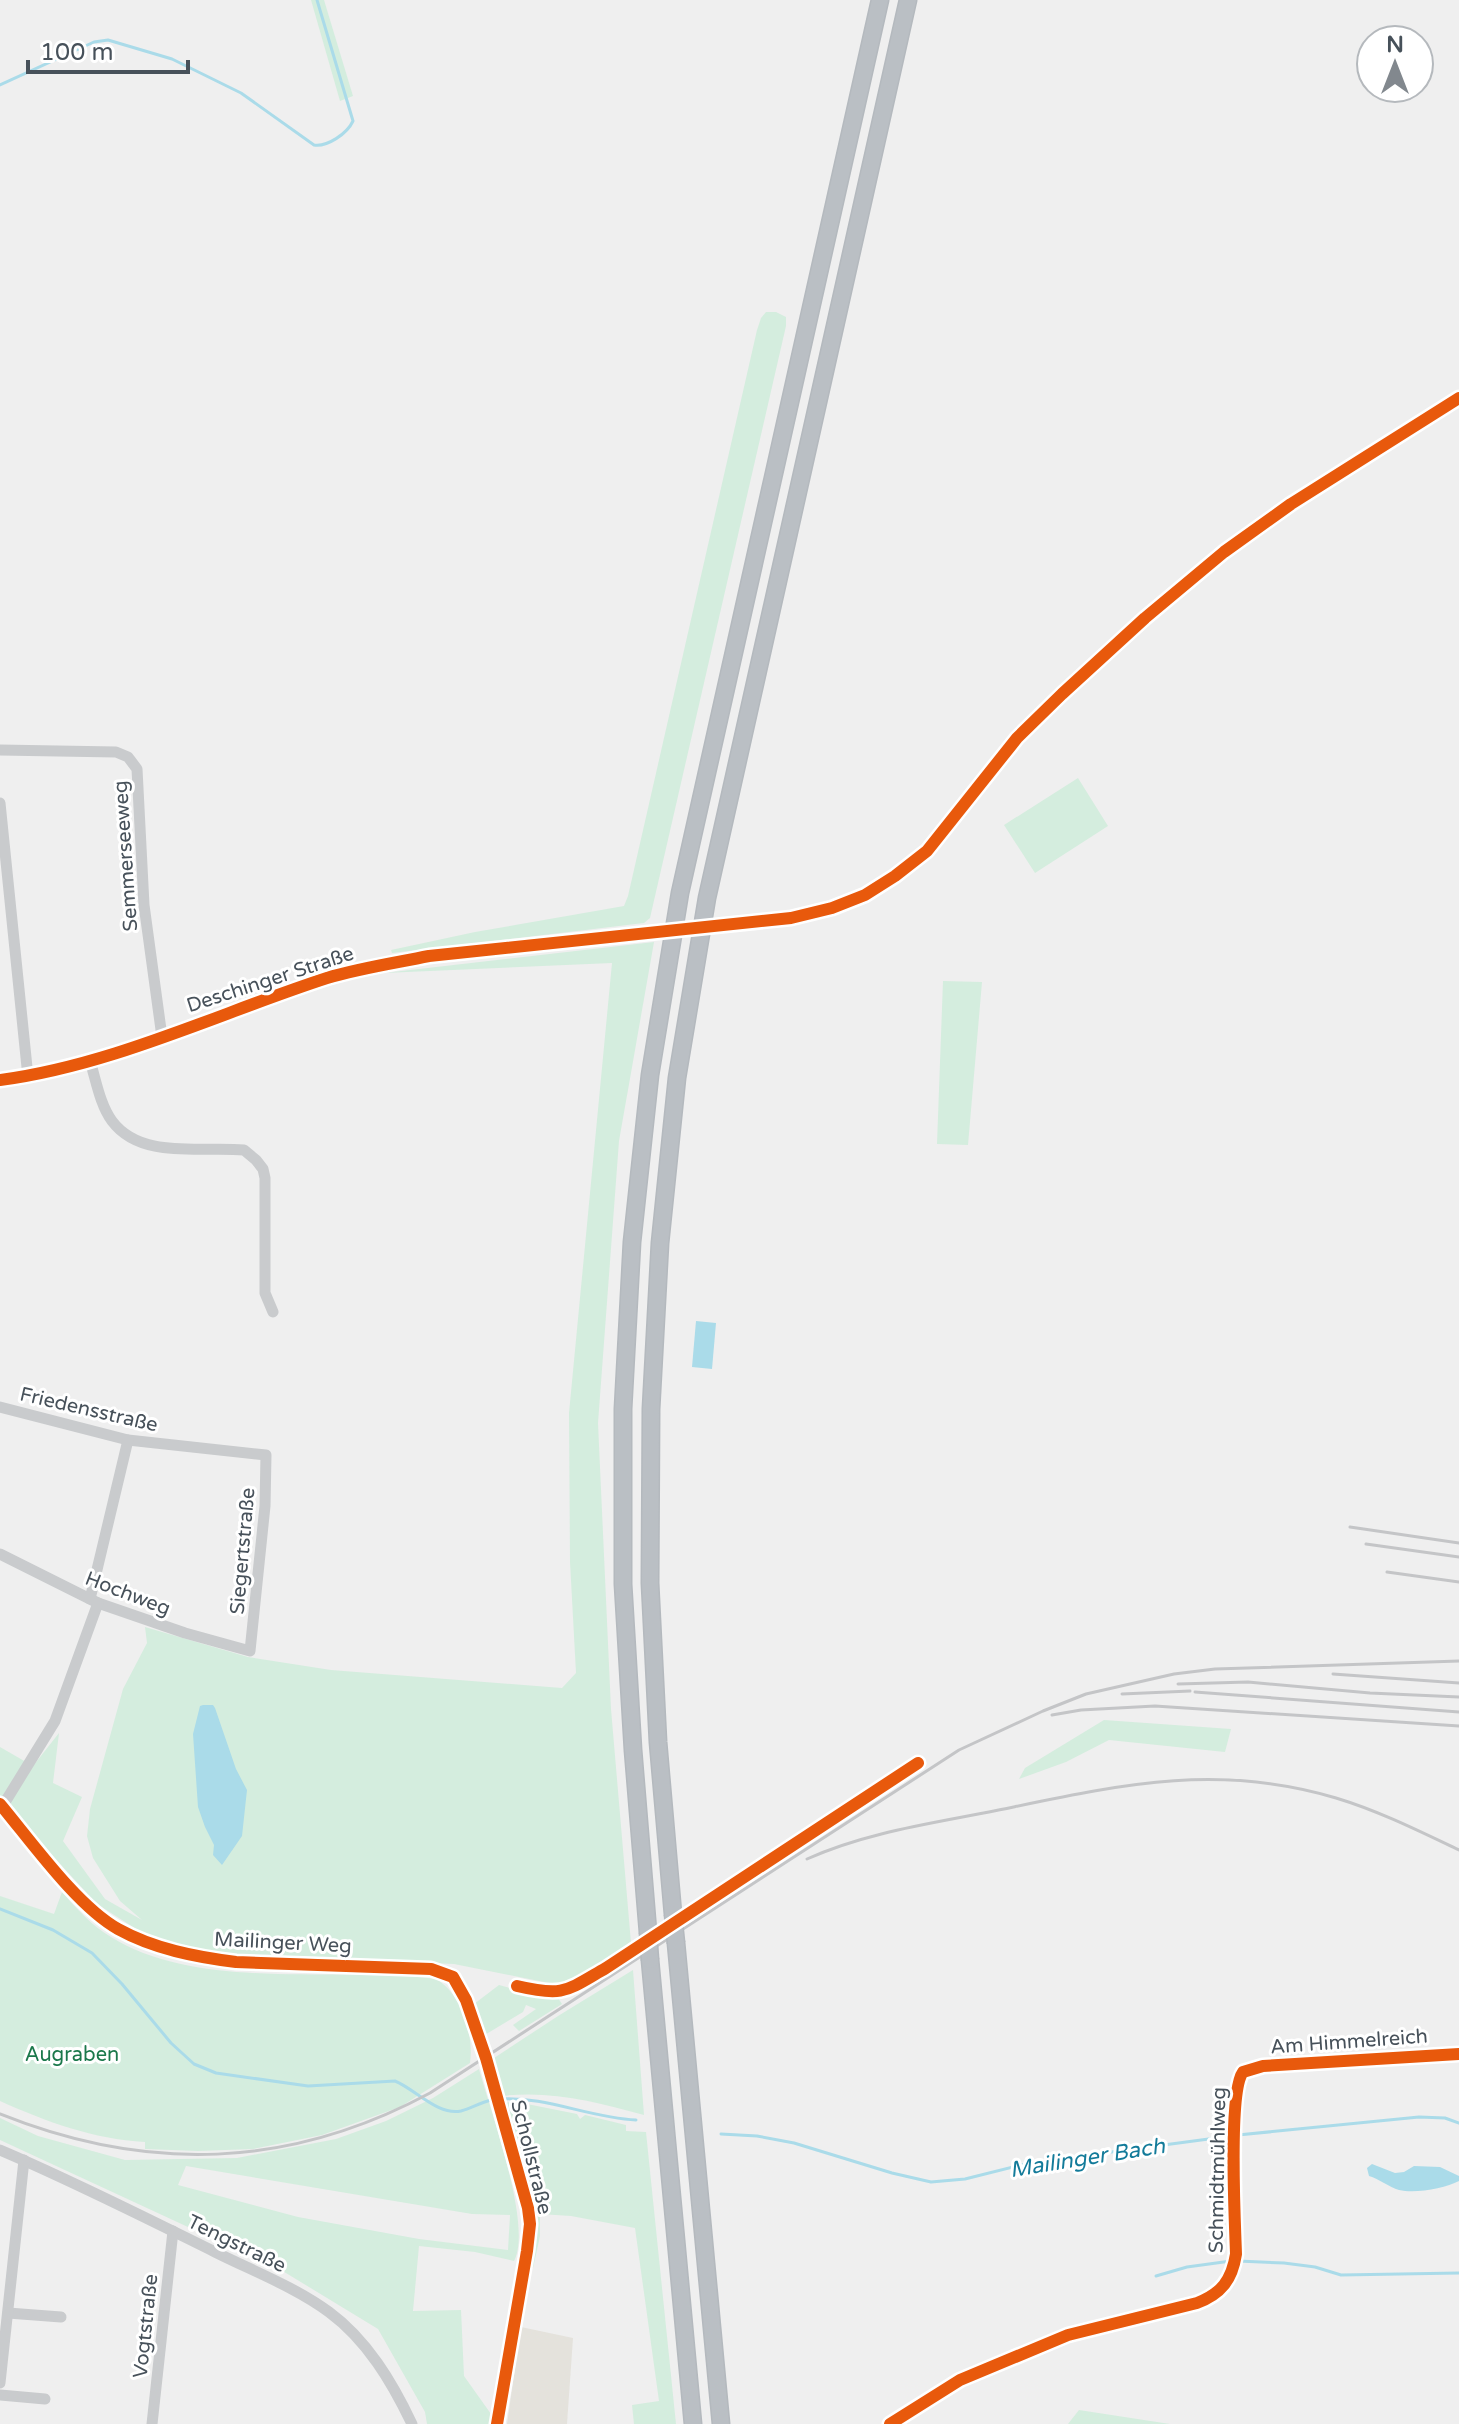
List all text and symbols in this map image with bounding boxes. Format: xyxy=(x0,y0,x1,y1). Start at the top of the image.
scale bar xyxy=(28,24,188,74)
north arrow xyxy=(1355,24,1435,104)
text: N xyxy=(1386,32,1404,58)
text: 100 m xyxy=(40,38,114,67)
street label: Semmerseeweg xyxy=(109,780,143,932)
street label: Deschinger Straße xyxy=(184,942,357,1018)
street label: Friedensstraße xyxy=(17,1382,160,1438)
street label: Siegertstraße xyxy=(225,1487,260,1616)
street label: Hochweg xyxy=(82,1567,174,1621)
street label: Mailinger Weg xyxy=(214,1927,352,1959)
street label: Am Himmelreich xyxy=(1270,2025,1429,2059)
park label: Augraben xyxy=(25,2043,119,2067)
street label: Schmidtmühlweg xyxy=(1205,2087,1231,2253)
street label: Schollstraße xyxy=(505,2098,557,2217)
water label: Mailinger Bach xyxy=(1008,2133,1167,2183)
street label: Tengstraße xyxy=(183,2210,290,2278)
street label: Vogtstraße xyxy=(129,2273,163,2379)

